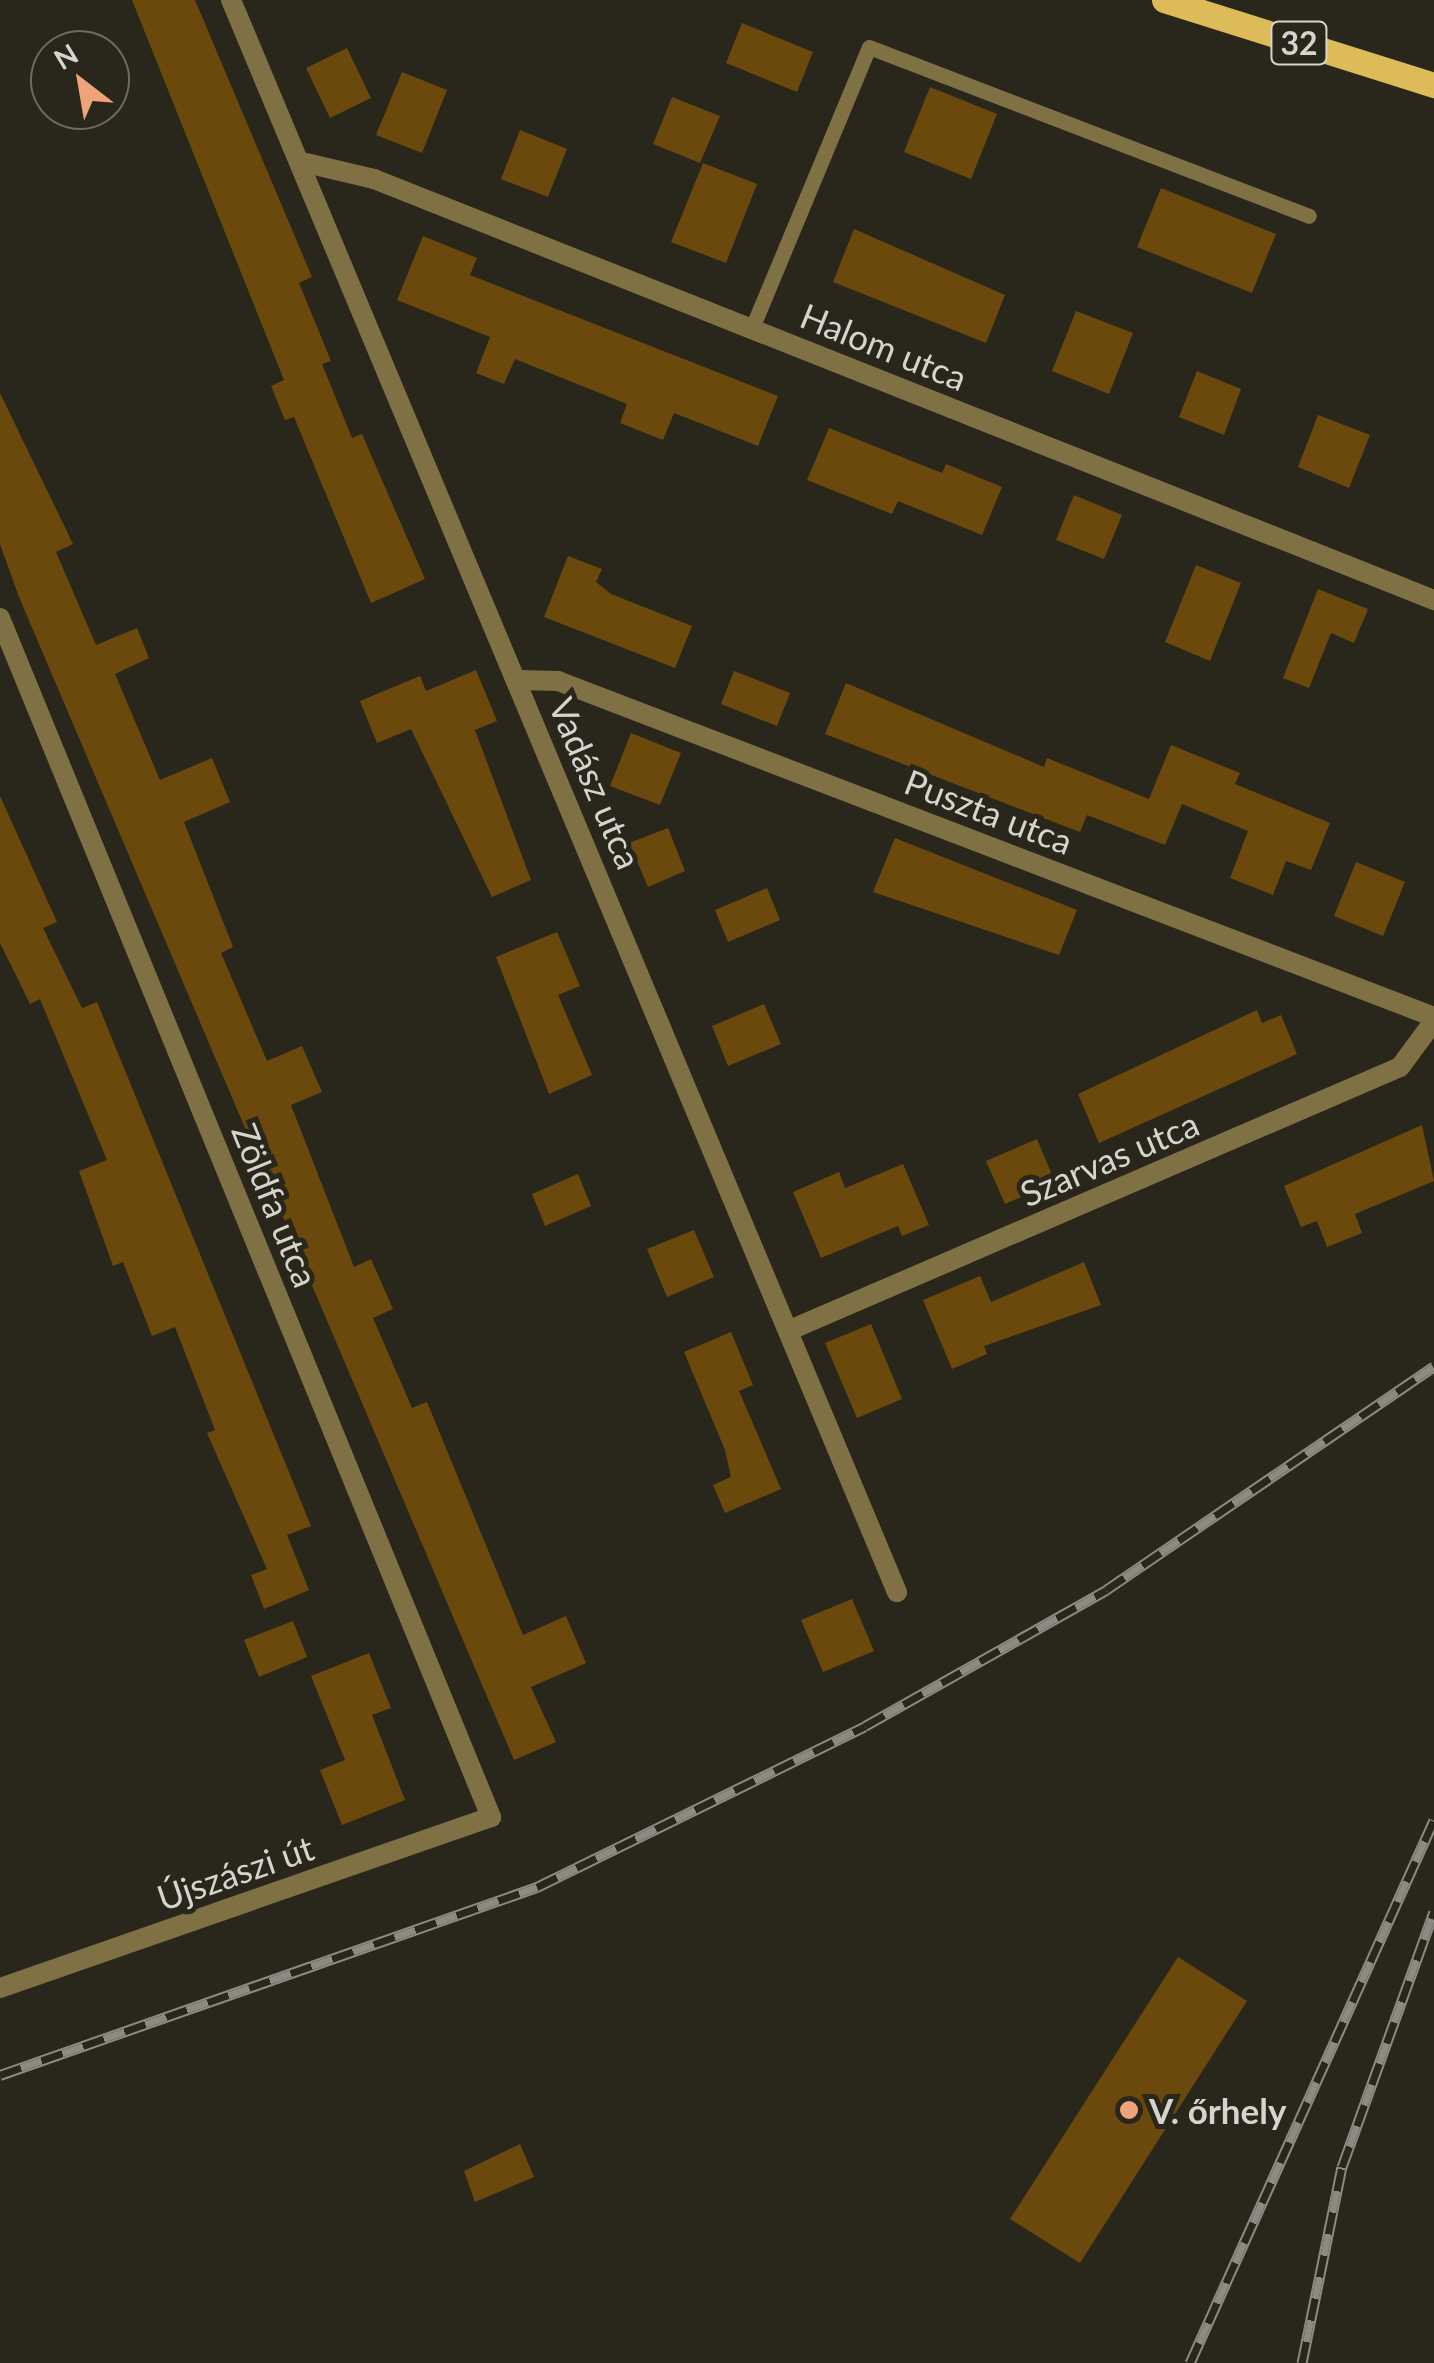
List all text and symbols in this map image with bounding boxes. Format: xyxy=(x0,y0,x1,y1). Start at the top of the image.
road number: 32 xyxy=(1269,16,1329,70)
north arrow xyxy=(30,30,130,130)
text: N xyxy=(48,36,84,76)
street label: Halom utca xyxy=(795,294,973,398)
street label: Vadász utca xyxy=(541,691,651,875)
street label: Puszta utca xyxy=(899,760,1079,862)
street label: Szarvas utca xyxy=(1014,1102,1204,1214)
street label: Zöldfa utca xyxy=(224,1117,328,1293)
street label: Újszászi út xyxy=(151,1826,319,1918)
place label: V. őrhely xyxy=(1149,2089,1286,2131)
marker: V. őrhely xyxy=(1118,2099,1140,2121)

